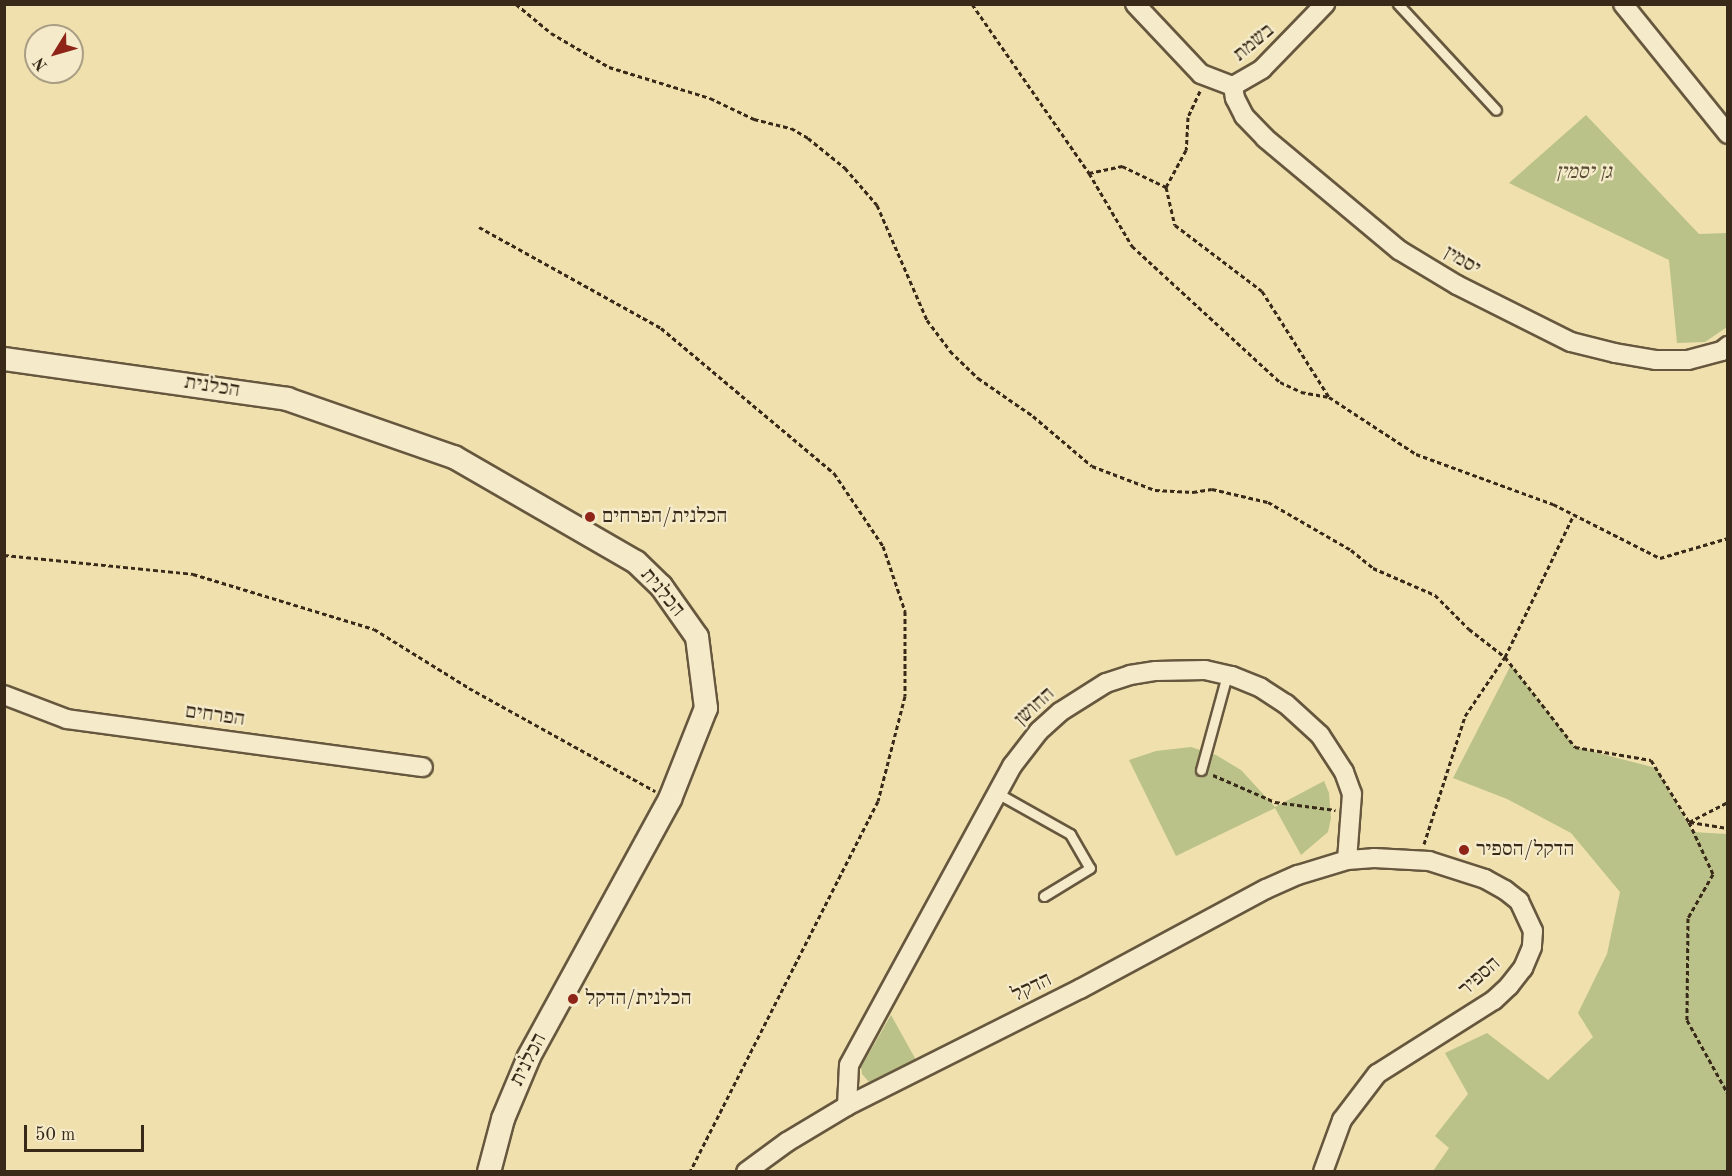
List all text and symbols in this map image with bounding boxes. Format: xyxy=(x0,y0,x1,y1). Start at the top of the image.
street label: בשמת xyxy=(1228,19,1280,67)
north arrow xyxy=(24,24,84,84)
text: N xyxy=(31,54,51,73)
park label: גן יסמין xyxy=(1556,160,1612,186)
street label: יסמין xyxy=(1439,241,1485,281)
street label: הכלנית xyxy=(182,370,242,404)
place label: הכלנית/הפרחים xyxy=(602,504,727,530)
marker: הכלנית/הפרחים xyxy=(583,510,597,524)
street label: הכלנית xyxy=(634,564,690,622)
street label: החושן xyxy=(1010,682,1060,732)
street label: הפרחים xyxy=(183,699,247,733)
place label: הדקל/הספיר xyxy=(1476,837,1574,863)
marker: הדקל/הספיר xyxy=(1457,843,1471,857)
street label: הספיר xyxy=(1454,952,1506,1002)
street label: הדקל xyxy=(1008,968,1056,1008)
place label: הכלנית/הדקל xyxy=(585,986,692,1012)
marker: הכלנית/הדקל xyxy=(566,992,580,1006)
street label: הכלנית xyxy=(505,1029,553,1091)
scale bar xyxy=(27,1113,147,1151)
text: 50 m xyxy=(35,1126,75,1144)

